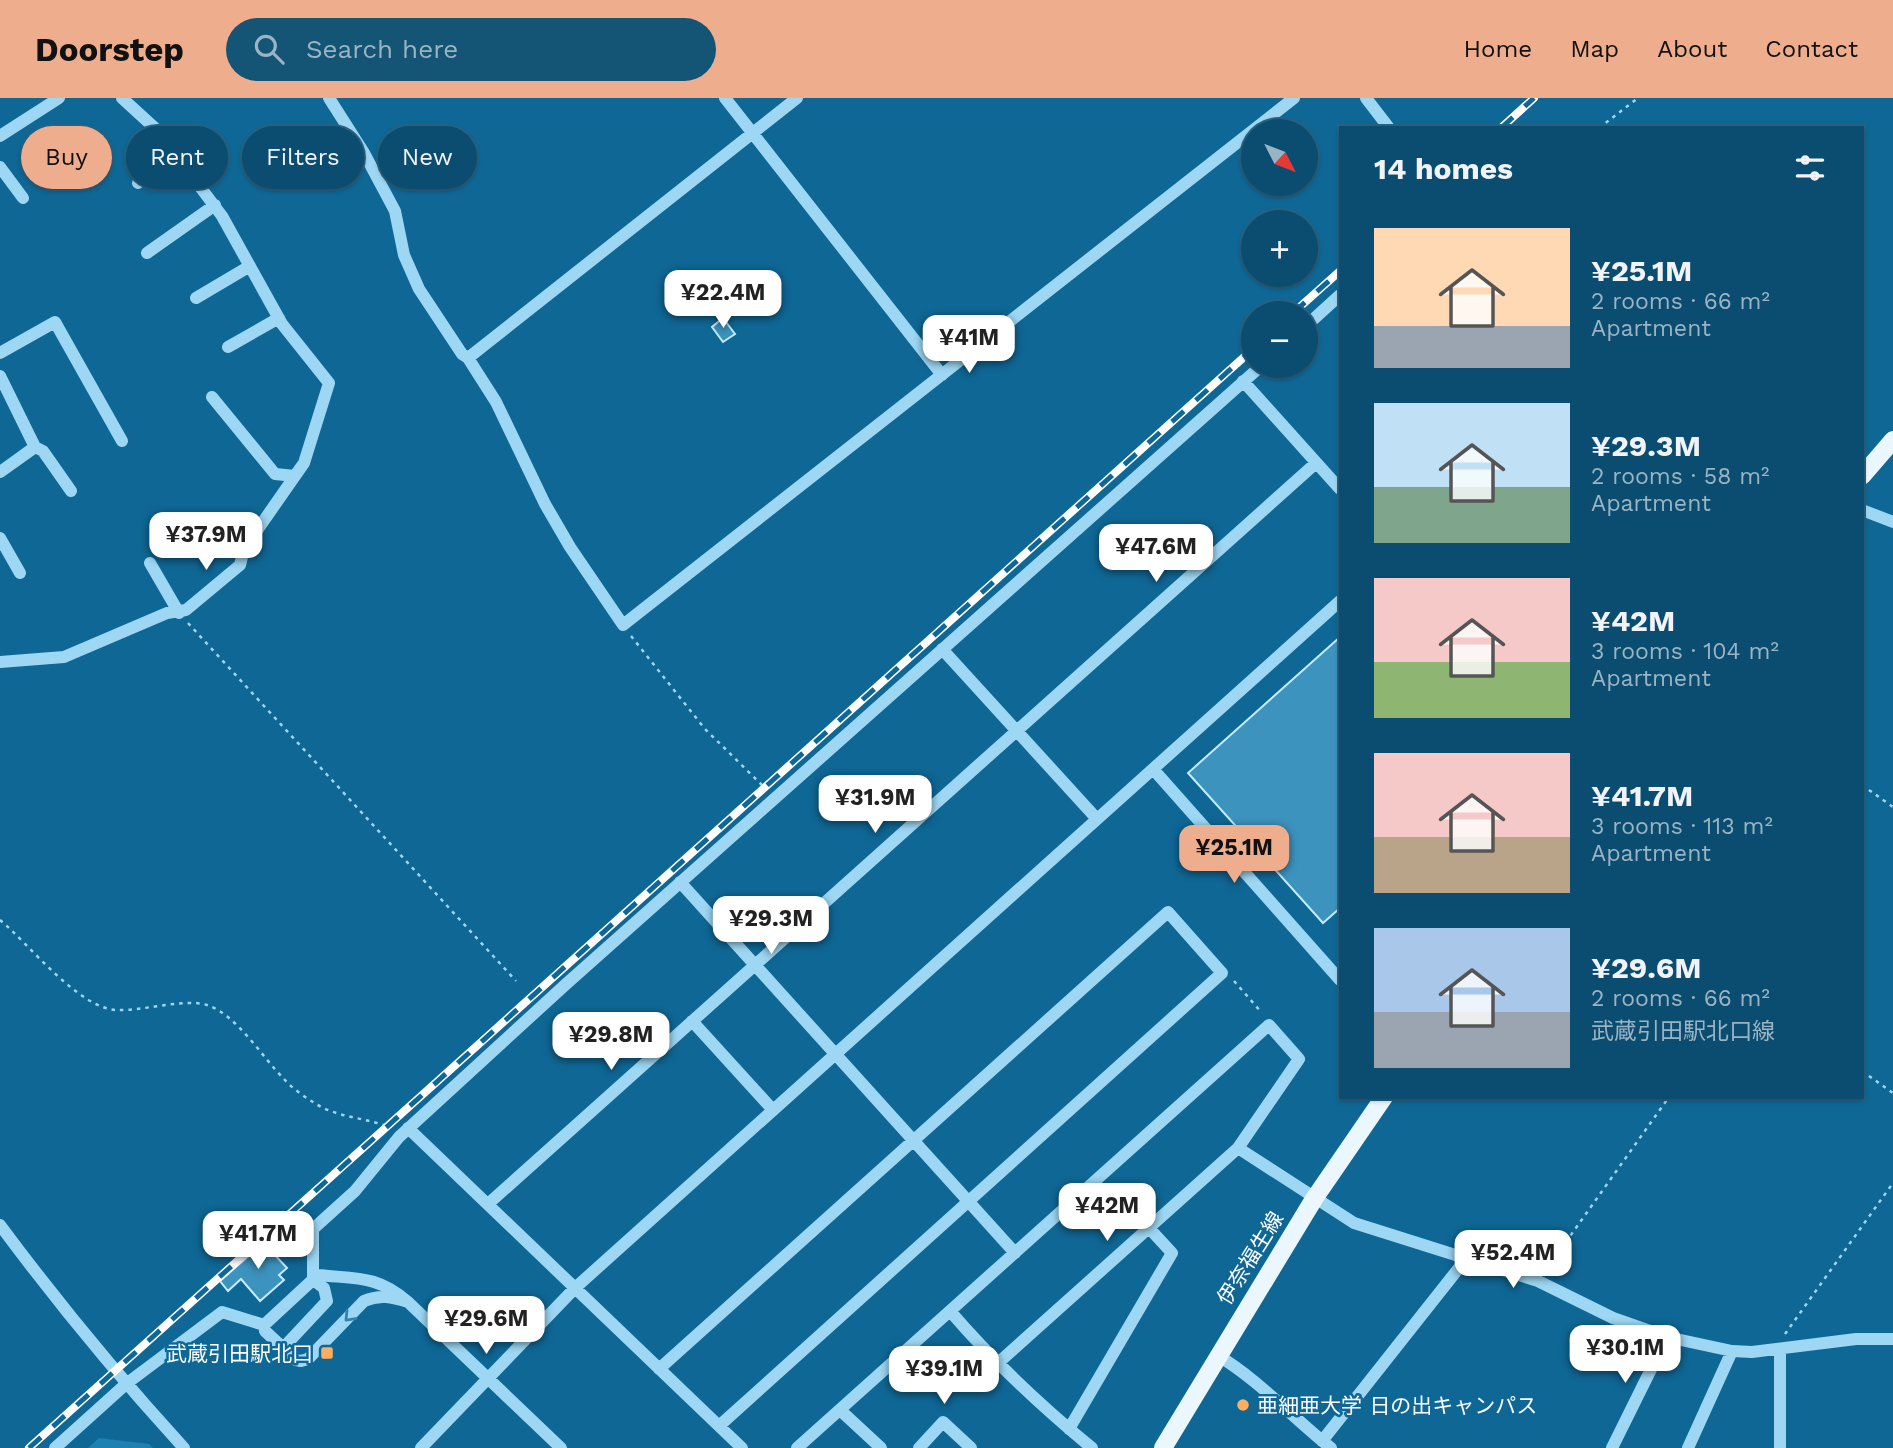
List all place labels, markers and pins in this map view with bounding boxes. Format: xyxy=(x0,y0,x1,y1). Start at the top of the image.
pin: ¥22.4M xyxy=(666,271,780,330)
pin: ¥41M xyxy=(928,316,1010,375)
pin: ¥37.9M xyxy=(149,512,263,572)
pin: ¥47.6M xyxy=(1099,524,1213,584)
pin: ¥31.9M xyxy=(818,776,932,835)
pin: ¥25.1M xyxy=(1177,826,1291,885)
pin: ¥29.3M xyxy=(714,896,828,956)
pin: ¥29.8M xyxy=(554,1012,668,1072)
pin: ¥42M xyxy=(1066,1184,1148,1243)
pin: ¥41.7M xyxy=(201,1212,315,1271)
pin: ¥52.4M xyxy=(1456,1230,1570,1290)
pin: ¥29.6M xyxy=(429,1296,543,1356)
pin: ¥30.1M xyxy=(1568,1326,1682,1385)
place label: 武蔵引田駅北口 xyxy=(166,1341,313,1366)
marker: 武蔵引田駅北口 xyxy=(319,1345,335,1361)
pin: ¥39.1M xyxy=(887,1346,1001,1406)
place label: 亜細亜大学 日の出キャンパス xyxy=(1257,1393,1537,1418)
marker: 亜細亜大学 日の出キャンパス xyxy=(1235,1397,1251,1413)

